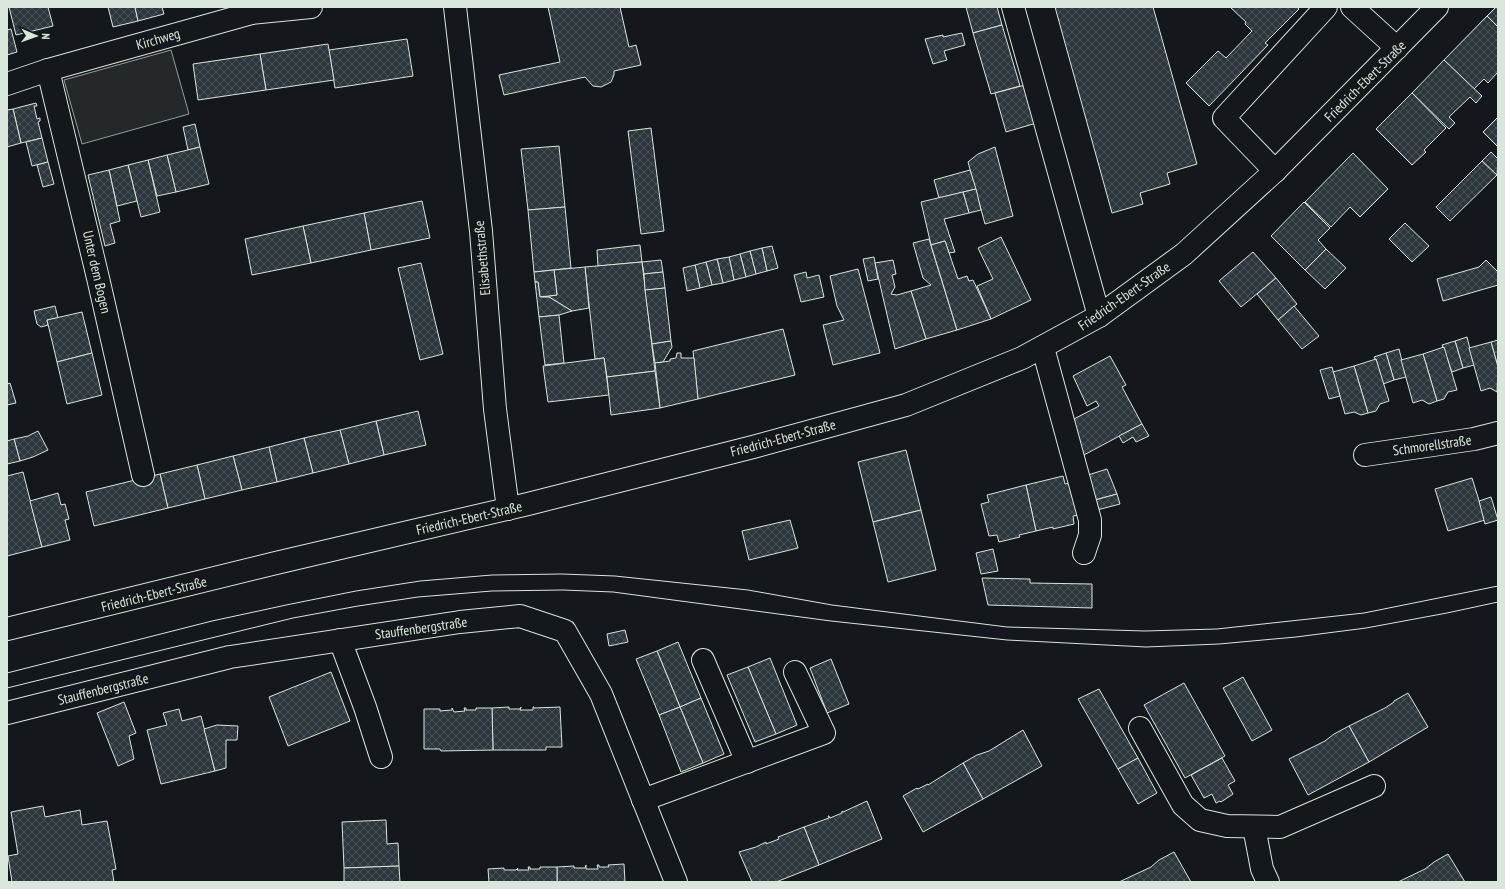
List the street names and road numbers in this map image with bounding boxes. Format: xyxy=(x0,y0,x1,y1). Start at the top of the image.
street label: Kirchweg xyxy=(134,24,182,54)
street label: Friedrich-Ebert-Straße xyxy=(1320,36,1410,126)
street label: Elisabethstraße xyxy=(470,220,494,296)
street label: Unter dem Bogen xyxy=(79,229,115,315)
street label: Friedrich-Ebert-Straße xyxy=(1075,257,1174,334)
street label: Friedrich-Ebert-Straße xyxy=(728,415,838,461)
street label: Schmorellstraße xyxy=(1392,431,1473,459)
street label: Friedrich-Ebert-Straße xyxy=(414,497,524,539)
street label: Friedrich-Ebert-Straße xyxy=(99,572,209,616)
street label: Stauffenbergstraße xyxy=(374,613,468,643)
street label: Stauffenbergstraße xyxy=(56,669,150,709)

